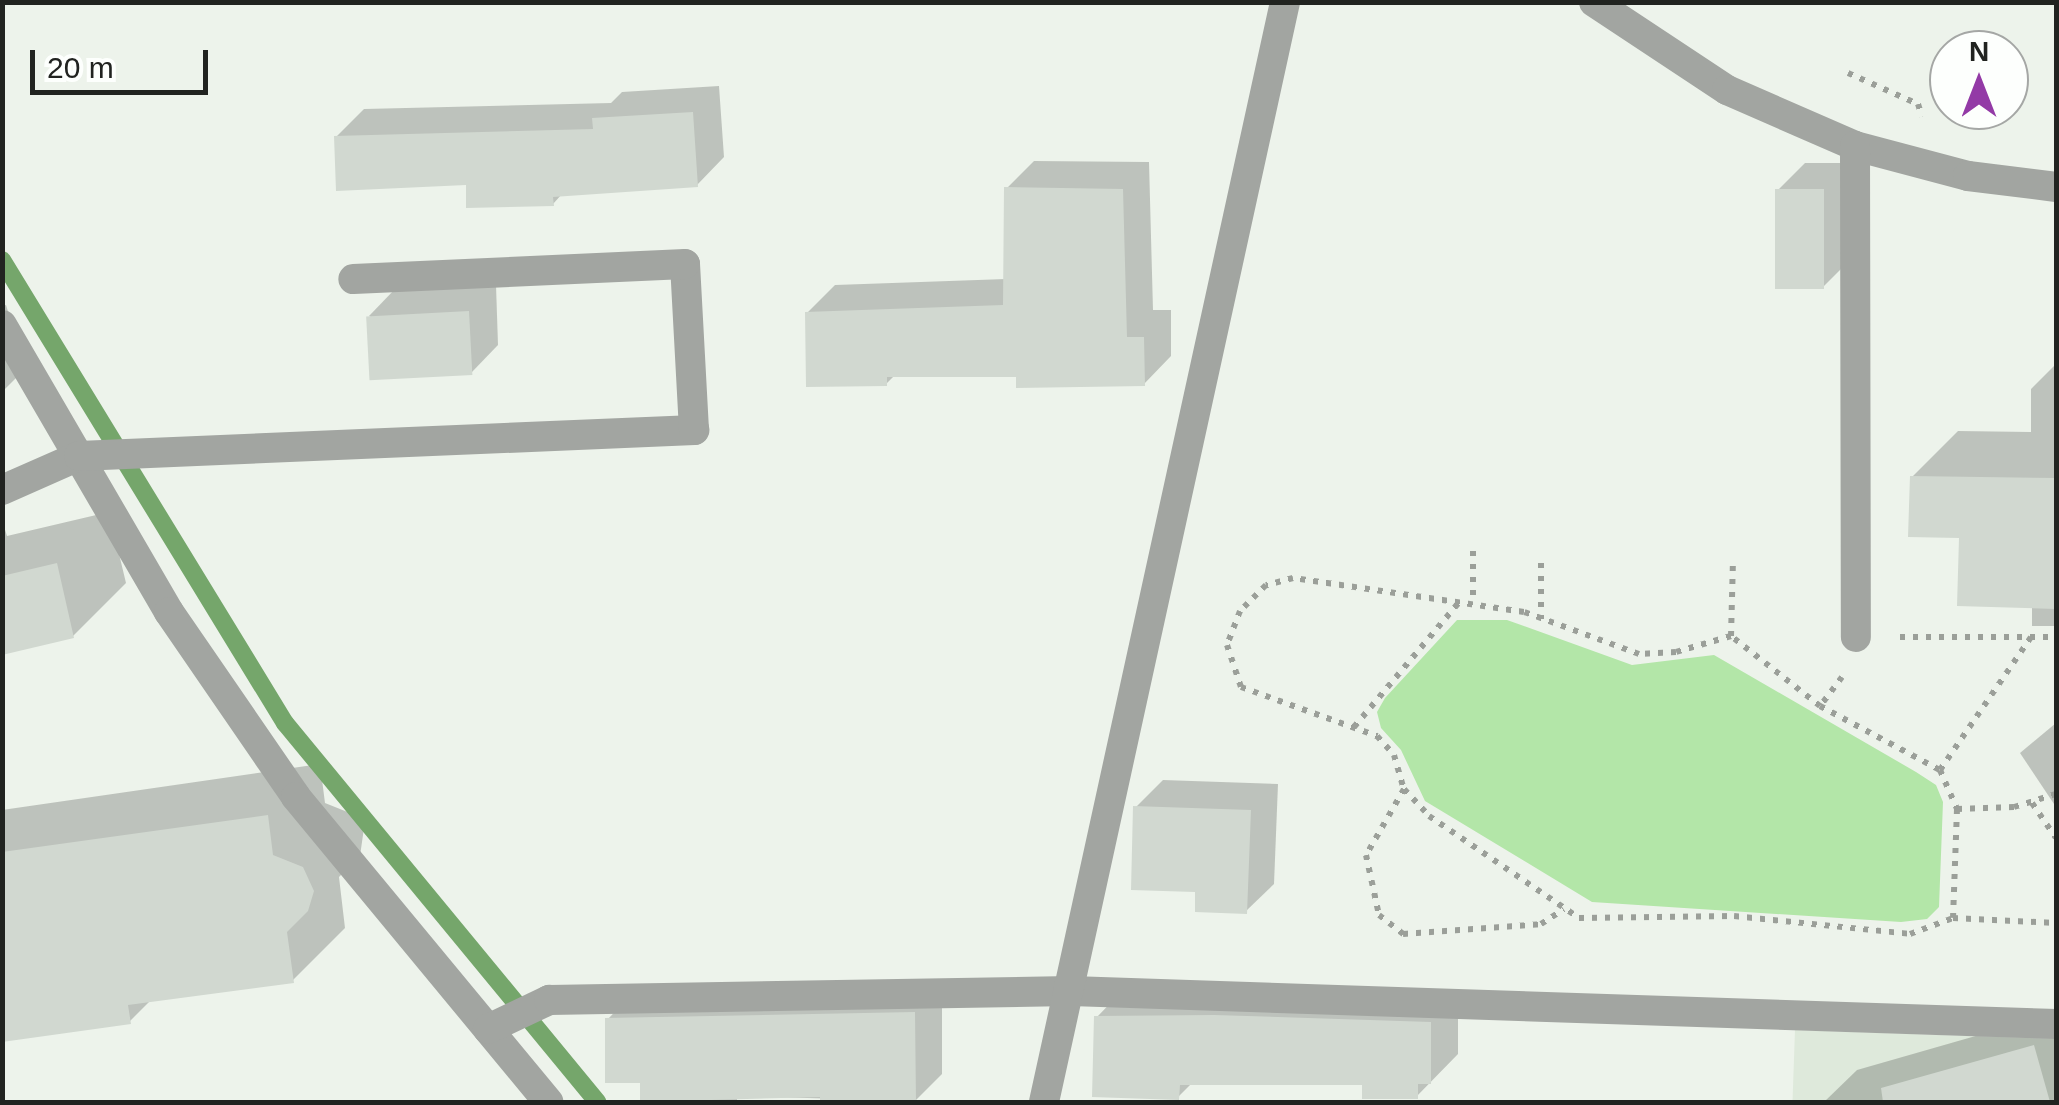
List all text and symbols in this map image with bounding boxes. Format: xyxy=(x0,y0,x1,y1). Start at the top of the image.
scale bar xyxy=(35,30,212,92)
north arrow xyxy=(1929,30,2029,130)
text: N xyxy=(1969,36,1989,67)
text: 20 m xyxy=(47,51,114,84)

